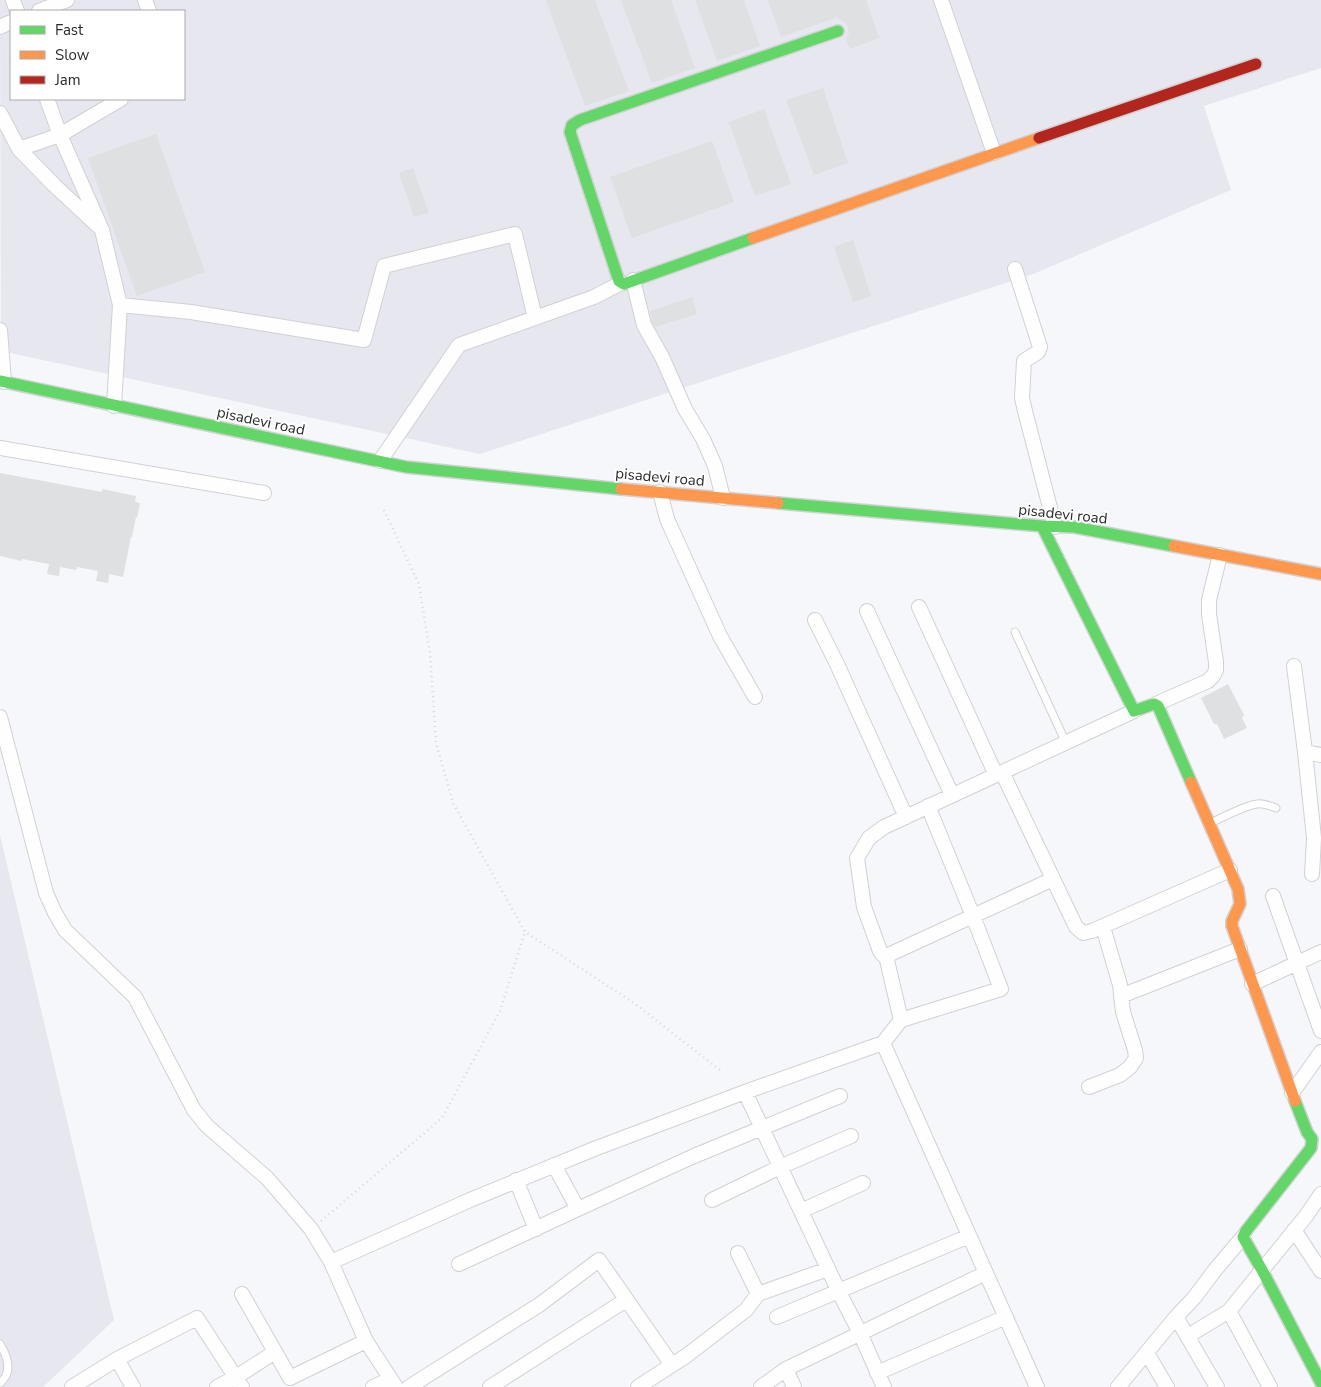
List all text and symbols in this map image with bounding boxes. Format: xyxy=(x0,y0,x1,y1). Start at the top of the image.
legend xyxy=(10,10,185,100)
text: Fast xyxy=(55,20,84,40)
text: Slow xyxy=(55,45,90,65)
text: Jam xyxy=(54,70,81,90)
street label: pisadevi road xyxy=(215,402,307,440)
street label: pisadevi road xyxy=(615,463,705,491)
street label: pisadevi road xyxy=(1018,499,1108,529)

